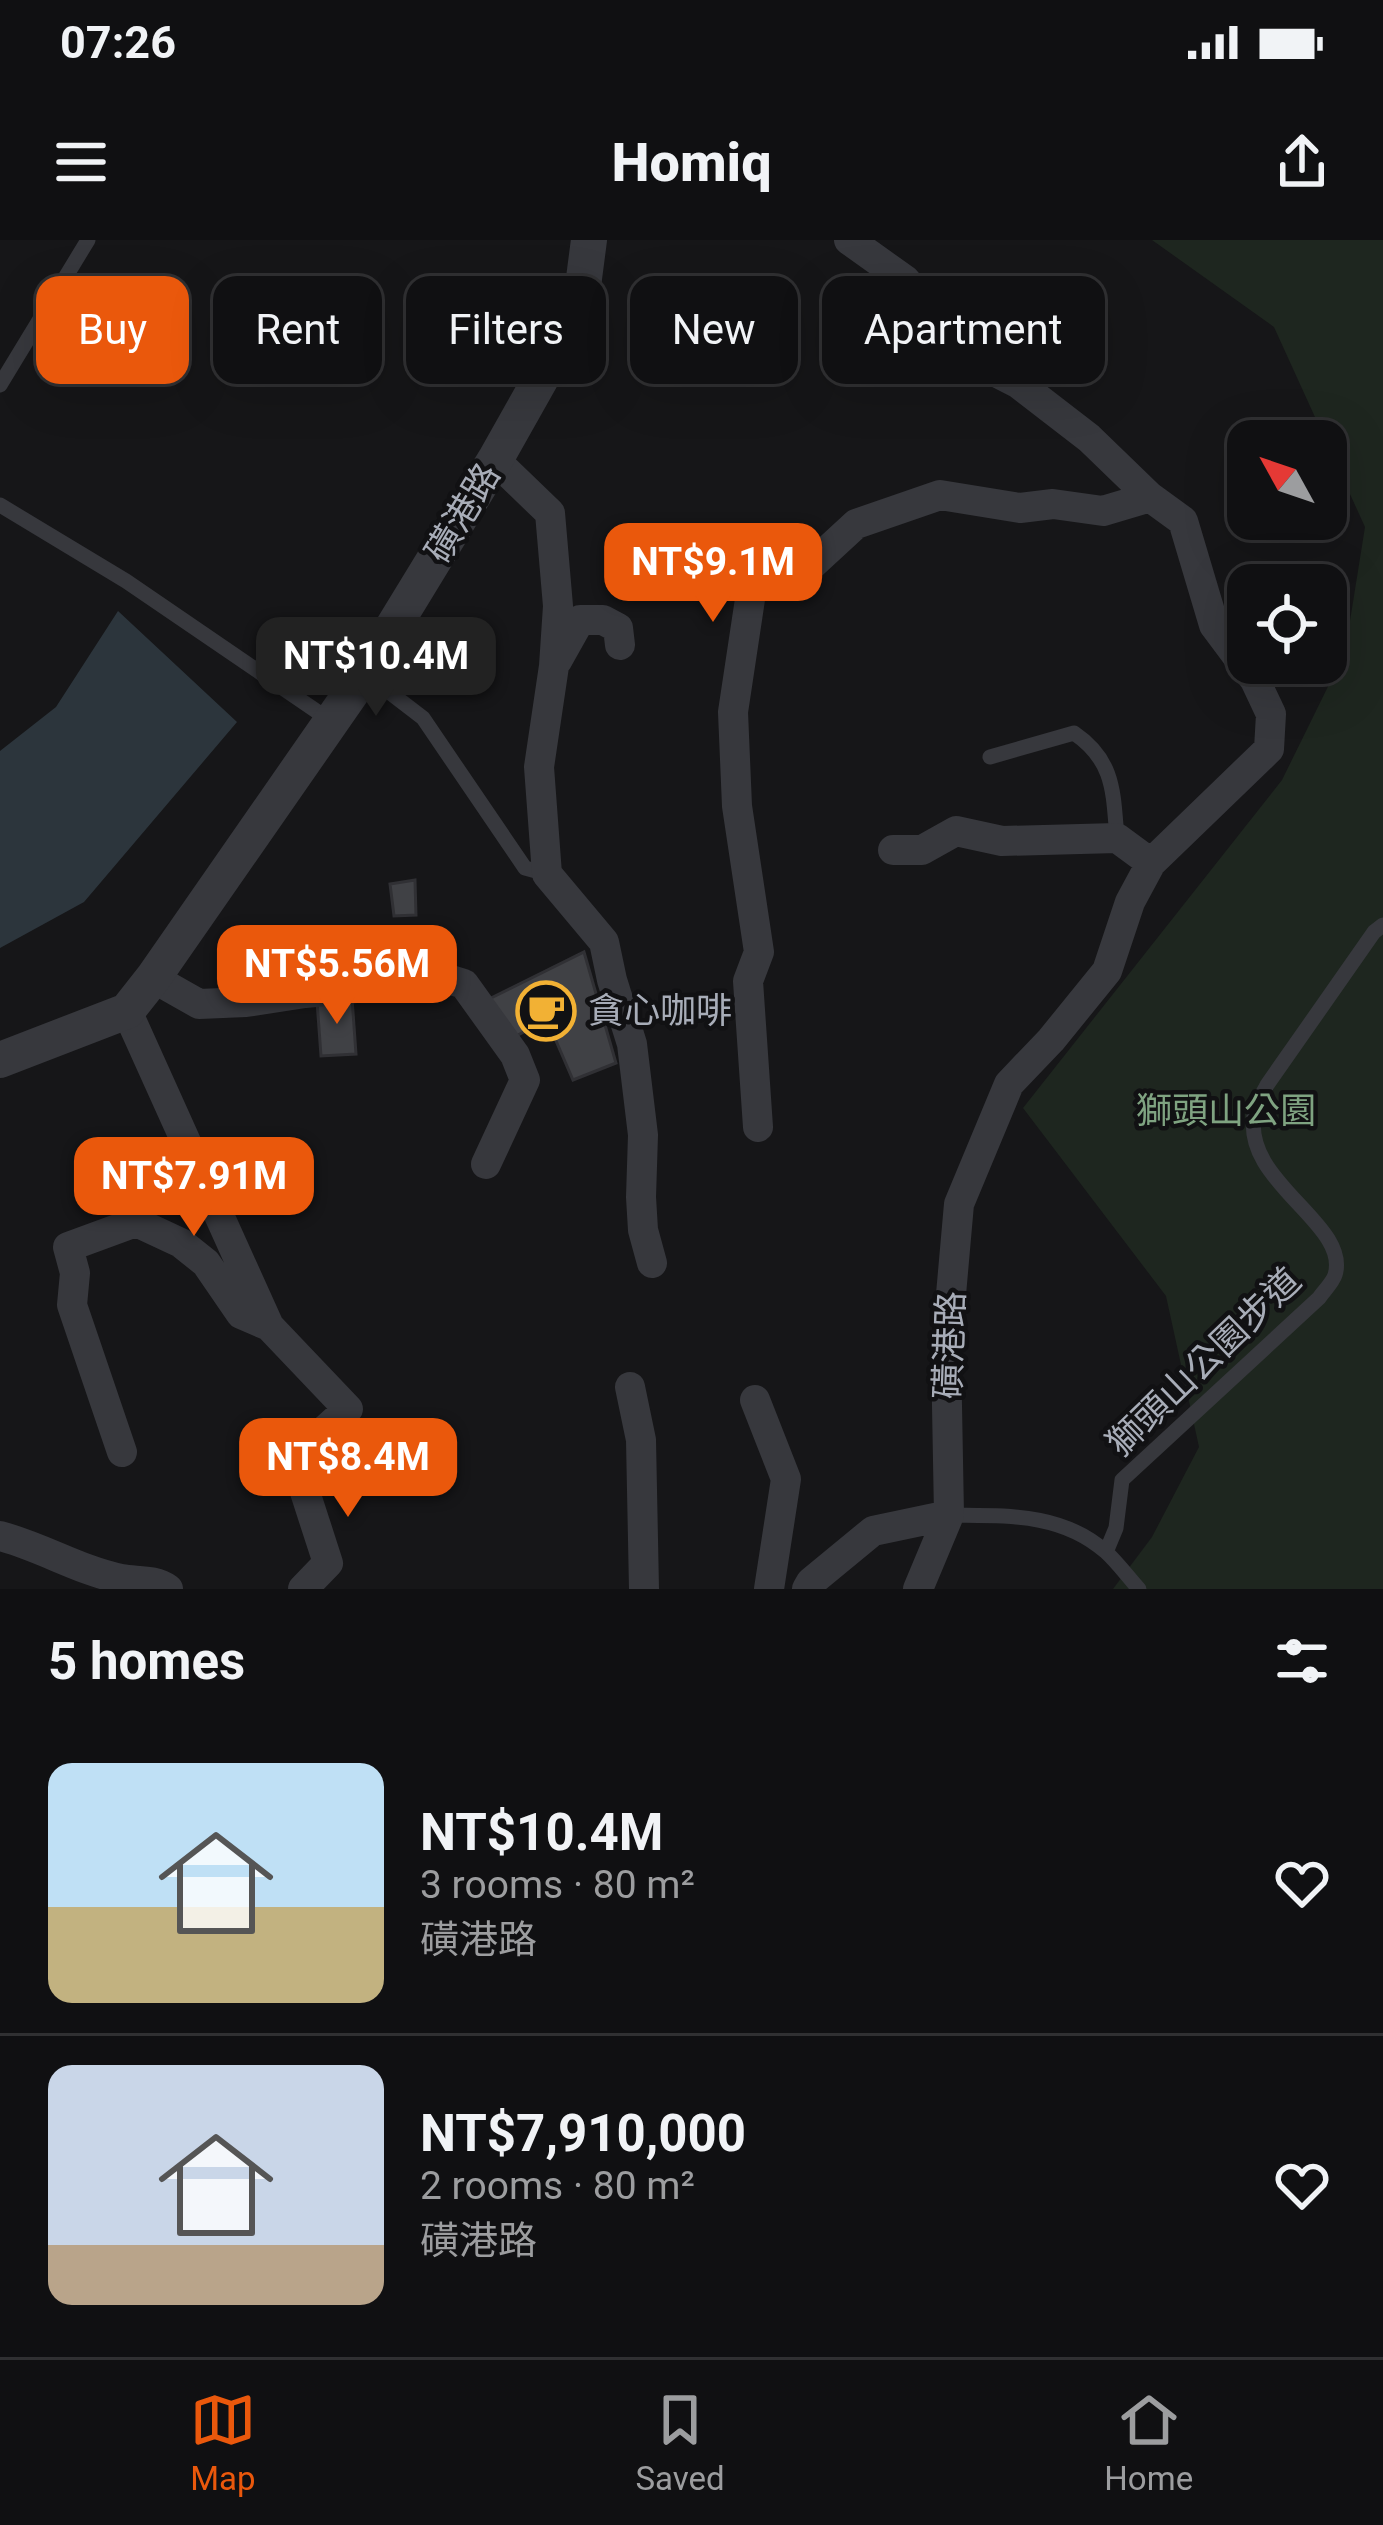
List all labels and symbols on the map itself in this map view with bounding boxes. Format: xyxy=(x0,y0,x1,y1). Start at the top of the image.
north arrow xyxy=(1227,420,1347,540)
street label: 磺港路 xyxy=(417,456,509,570)
pin: NT$9.1M xyxy=(602,523,824,625)
pin: NT$10.4M xyxy=(252,617,500,719)
pin: NT$5.56M xyxy=(213,925,461,1027)
cafe icon: 貪心咖啡 xyxy=(515,980,577,1042)
place label: 貪心咖啡 xyxy=(588,990,732,1032)
park label: 獅頭山公園 xyxy=(1136,1090,1316,1132)
pin: NT$7.91M xyxy=(70,1137,318,1239)
street label: 獅頭山公園步道 xyxy=(1099,1259,1309,1465)
street label: 磺港路 xyxy=(927,1290,973,1400)
pin: NT$8.4M xyxy=(237,1418,459,1520)

